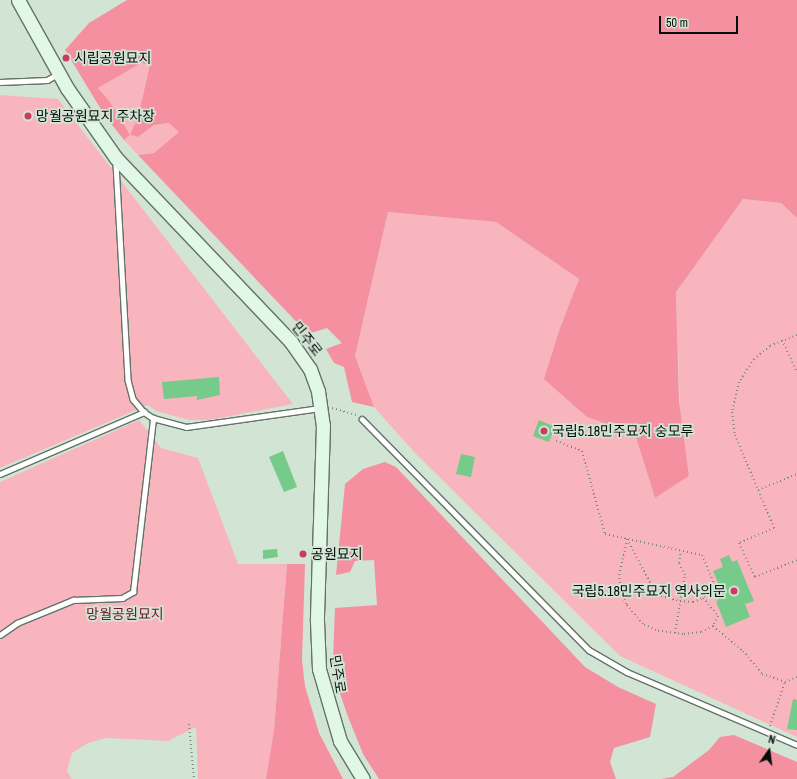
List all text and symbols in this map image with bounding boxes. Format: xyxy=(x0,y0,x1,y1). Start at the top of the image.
scale bar xyxy=(661,8,740,34)
text: 50 m xyxy=(666,15,688,31)
place label: 시립공원묘지 xyxy=(74,50,151,66)
marker: 시립공원묘지 xyxy=(61,53,71,63)
place label: 망월공원묘지 주차장 xyxy=(36,108,155,124)
marker: 망월공원묘지 주차장 xyxy=(23,111,33,121)
street label: 민주로 xyxy=(288,319,326,359)
place label: 국립5.18민주묘지 숭모루 xyxy=(552,423,693,439)
marker: 국립5.18민주묘지 숭모루 xyxy=(539,426,549,436)
place label: 공원묘지 xyxy=(311,546,363,562)
marker: 공원묘지 xyxy=(298,549,308,559)
place label: 국립5.18민주묘지 역사의문 xyxy=(572,583,726,599)
marker: 국립5.18민주묘지 역사의문 xyxy=(729,586,739,596)
park label: 망월공원묘지 xyxy=(86,606,164,622)
street label: 민주로 xyxy=(327,654,349,694)
north arrow xyxy=(749,731,789,771)
text: N xyxy=(767,732,777,747)

